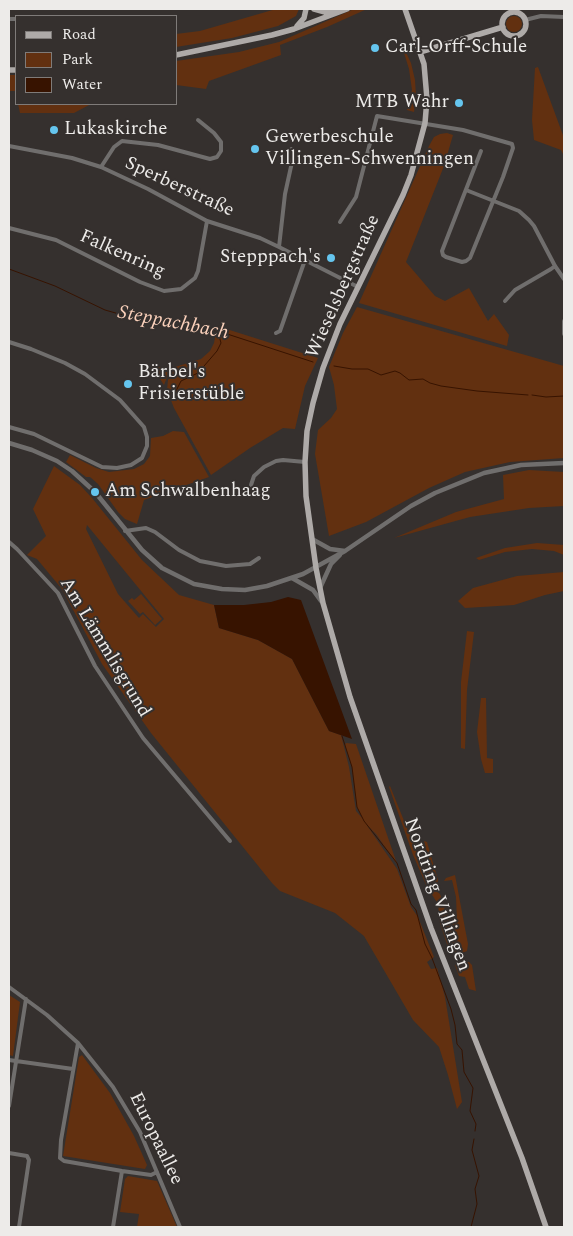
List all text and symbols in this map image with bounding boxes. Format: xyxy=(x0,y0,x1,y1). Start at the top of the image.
legend xyxy=(15,15,178,105)
text: Road xyxy=(62,23,96,46)
place label: Carl-Orff-Schule xyxy=(385,37,527,59)
marker: Carl-Orff-Schule xyxy=(369,42,381,54)
text: Park xyxy=(62,48,93,71)
text: Water xyxy=(62,73,102,96)
place label: MTB Wahr xyxy=(355,92,449,114)
marker: MTB Wahr xyxy=(453,97,465,109)
place label: Lukaskirche xyxy=(64,119,168,141)
marker: Lukaskirche xyxy=(48,124,60,136)
place label: Gewerbeschule Villingen-Schwenningen xyxy=(265,127,474,171)
marker: Gewerbeschule Villingen-Schwenningen xyxy=(249,143,261,155)
street label: Sperberstraße xyxy=(121,153,237,223)
street label: Wieselsbergstraße xyxy=(302,212,386,362)
street label: Falkenring xyxy=(76,226,168,284)
place label: Stepppach's xyxy=(220,247,321,269)
marker: Stepppach's xyxy=(325,252,337,264)
water label: Steppachbach xyxy=(116,302,230,346)
place label: Bärbel's Frisierstüble xyxy=(138,362,244,406)
marker: Bärbel's Frisierstüble xyxy=(122,378,134,390)
place label: Am Schwalbenhaag xyxy=(105,481,271,503)
marker: Am Schwalbenhaag xyxy=(89,486,101,498)
street label: Am Lämmlisgrund xyxy=(53,574,155,722)
street label: Nordring Villingen xyxy=(398,815,474,975)
street label: Europaallee xyxy=(123,1089,187,1189)

